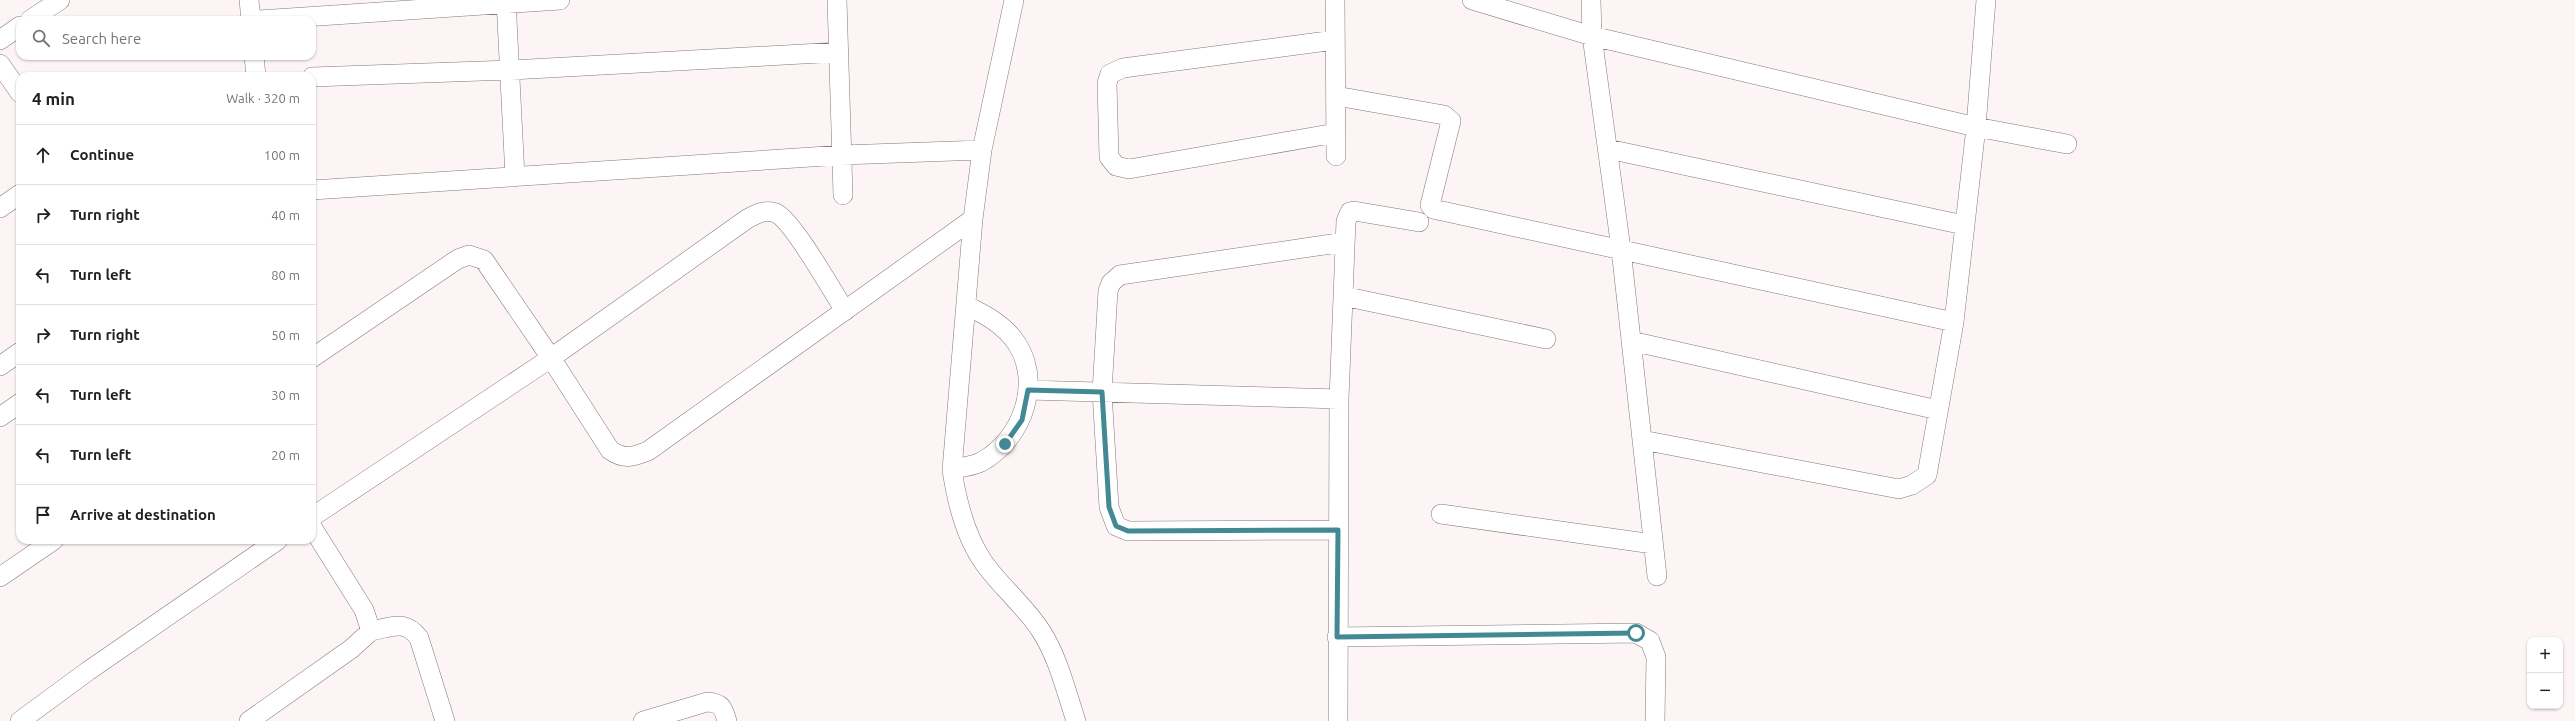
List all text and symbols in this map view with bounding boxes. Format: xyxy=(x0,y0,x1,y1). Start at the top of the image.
search box xyxy=(16,16,316,60)
icon: search xyxy=(30,27,52,49)
text: Search here xyxy=(62,30,141,47)
text: 4 min xyxy=(32,89,75,108)
text: Walk · 320 m xyxy=(226,91,300,105)
icon: ahead xyxy=(32,144,54,166)
text: Continue xyxy=(70,146,134,163)
text: 100 m xyxy=(264,148,300,162)
icon: right xyxy=(32,204,54,226)
text: Turn right xyxy=(70,206,140,223)
text: 40 m xyxy=(271,208,300,222)
icon: left xyxy=(32,264,54,286)
text: Turn left xyxy=(70,266,131,283)
text: 80 m xyxy=(271,268,300,282)
icon: right xyxy=(32,324,54,346)
text: Turn right xyxy=(70,326,140,343)
text: 50 m xyxy=(271,328,300,342)
icon: left xyxy=(32,384,54,406)
text: Turn left xyxy=(70,386,131,403)
text: 30 m xyxy=(271,388,300,402)
route end xyxy=(996,435,1014,453)
icon: left xyxy=(32,444,54,466)
text: Turn left xyxy=(70,446,131,463)
text: 20 m xyxy=(271,448,300,462)
icon: arrive xyxy=(32,504,54,526)
text: Arrive at destination xyxy=(70,506,216,523)
route start xyxy=(1627,624,1645,642)
map controls xyxy=(2527,637,2563,709)
button: + xyxy=(2527,637,2563,673)
button: − xyxy=(2527,673,2563,709)

